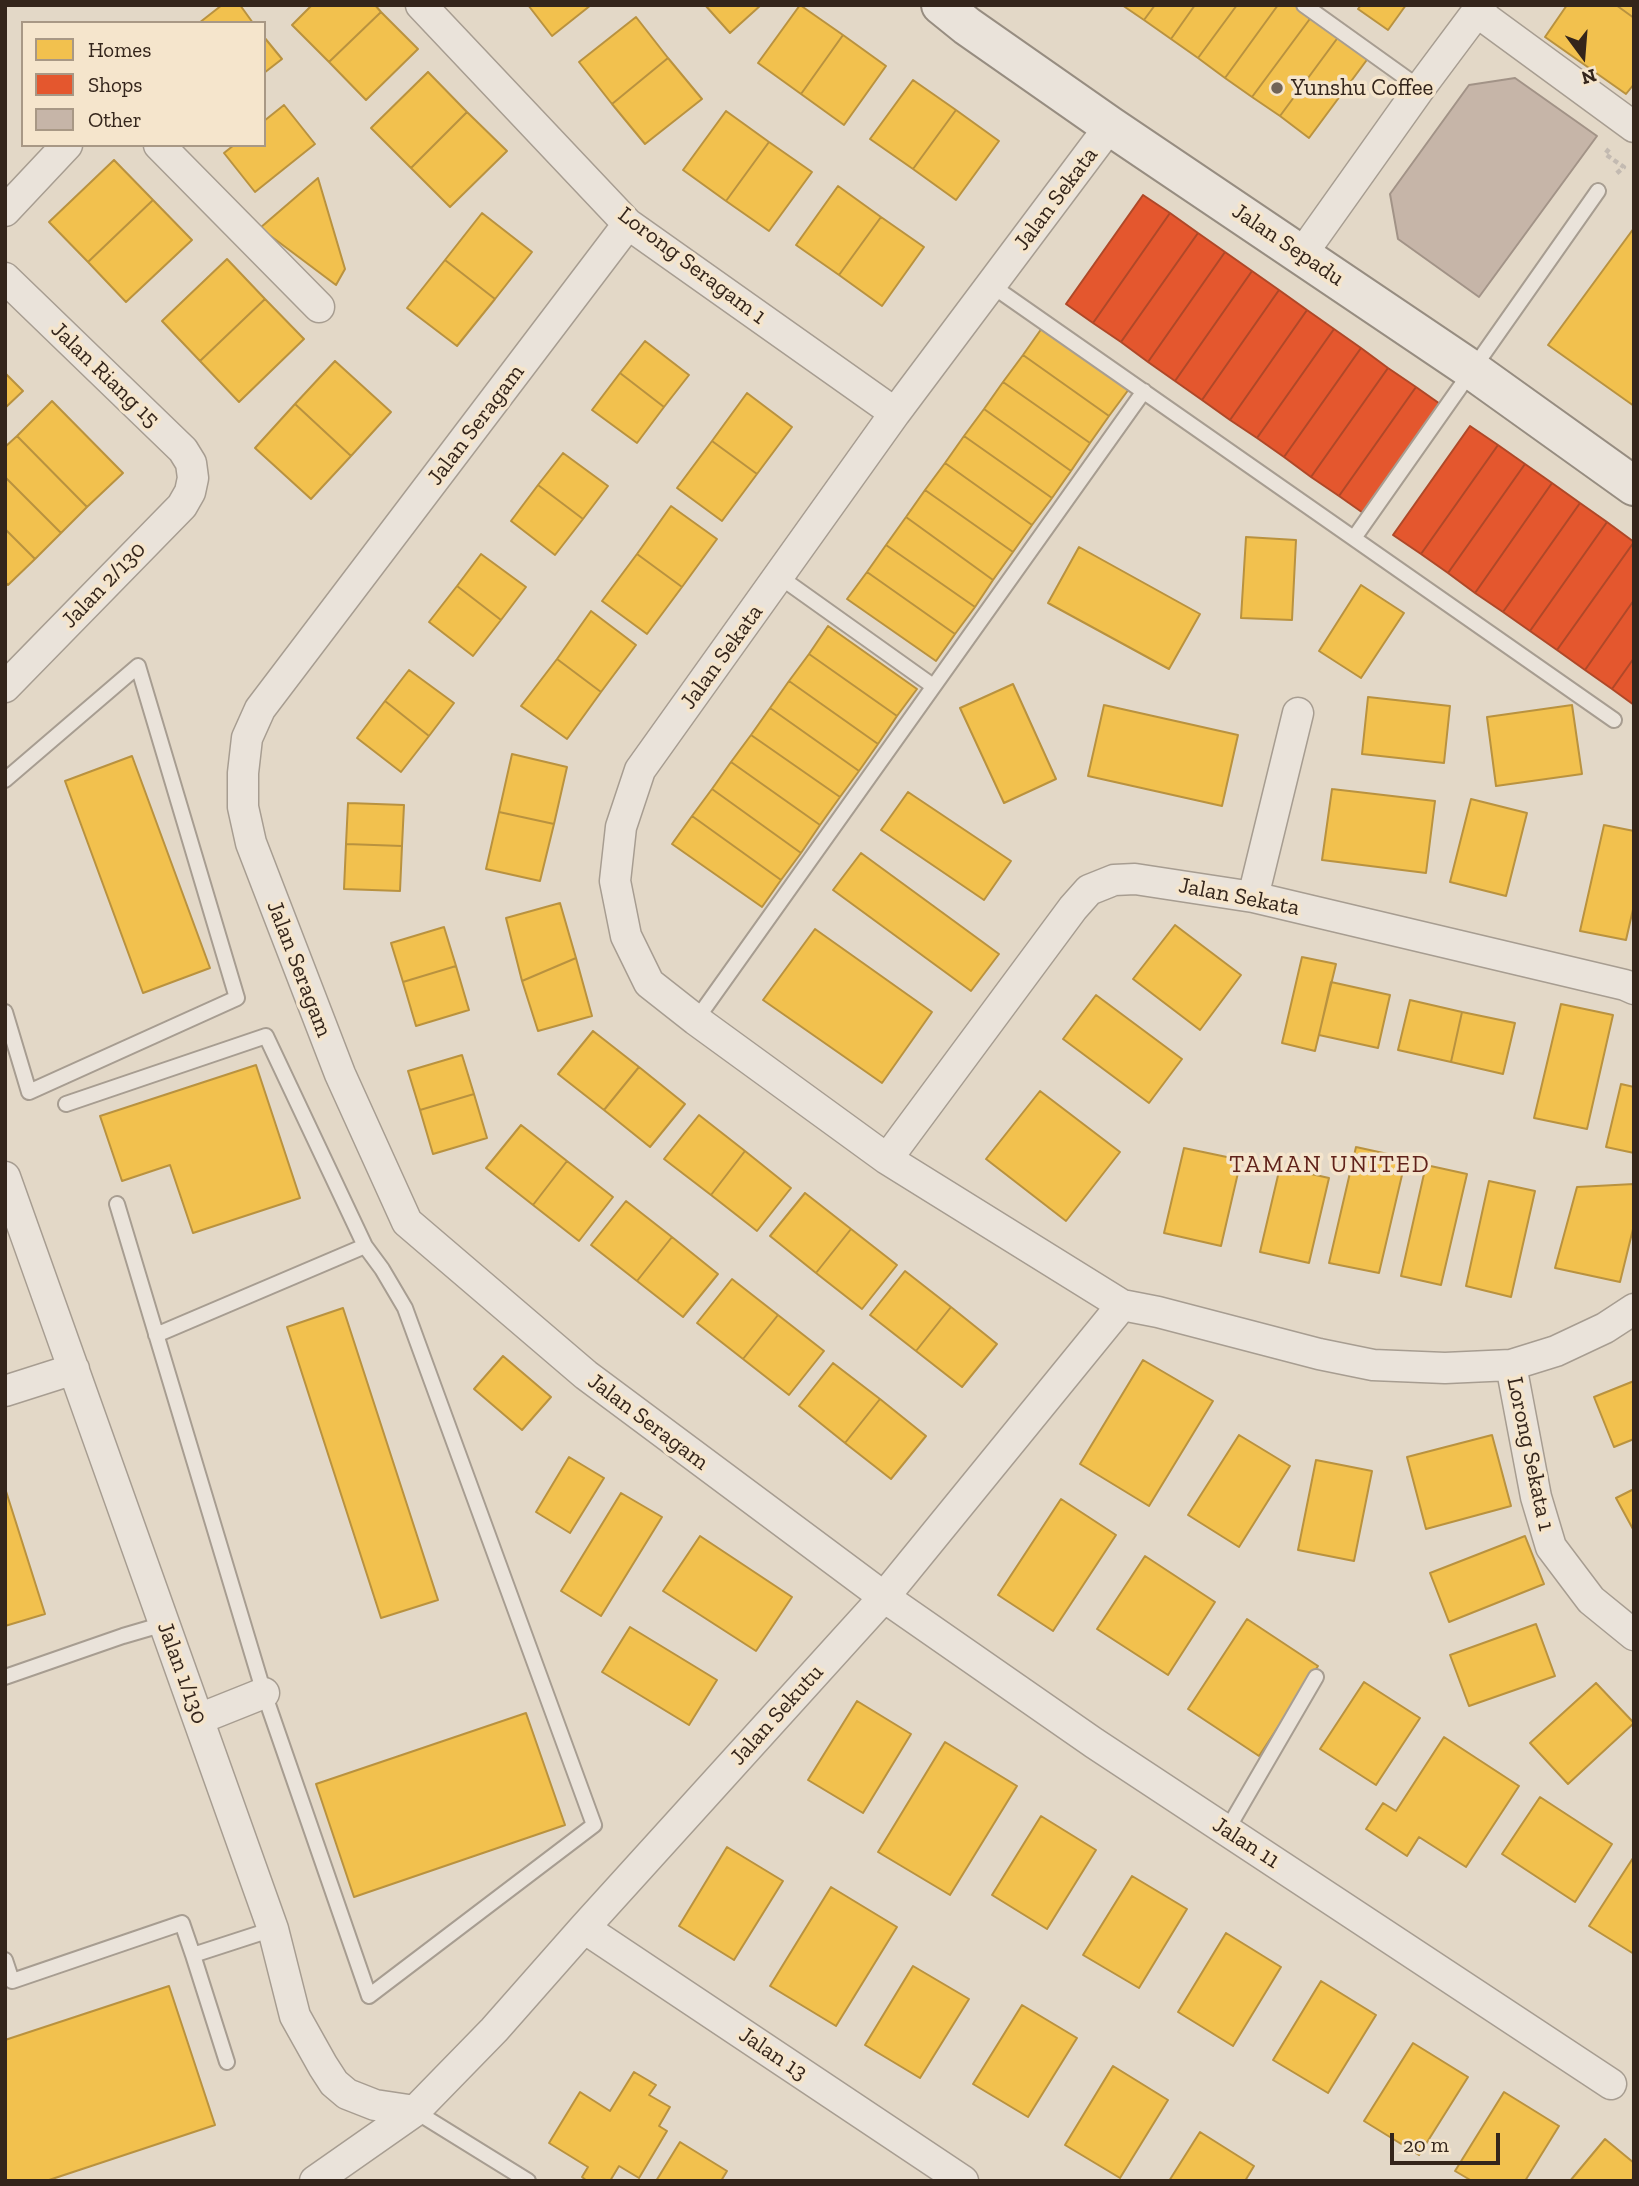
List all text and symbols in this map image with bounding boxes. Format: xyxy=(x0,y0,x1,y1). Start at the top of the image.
legend xyxy=(21,21,266,147)
north arrow xyxy=(1548,21,1618,91)
text: Homes xyxy=(88,37,151,62)
text: N xyxy=(1579,64,1599,90)
text: Shops xyxy=(88,72,142,97)
place label: Yunshu Coffee xyxy=(1291,74,1433,102)
marker: Yunshu Coffee xyxy=(1269,80,1285,96)
text: Other xyxy=(88,107,142,132)
street label: Jalan Sekata xyxy=(1008,142,1104,256)
street label: Jalan Sepadu xyxy=(1227,198,1349,292)
street label: Lorong Seragam 1 xyxy=(613,201,771,331)
street label: Jalan Riang 15 xyxy=(45,316,165,434)
street label: Jalan Seragam xyxy=(422,359,530,491)
street label: Jalan 2/130 xyxy=(56,536,152,634)
street label: Jalan Sekata xyxy=(675,599,769,715)
street label: Jalan Sekata xyxy=(1176,872,1302,922)
street label: Jalan Seragam xyxy=(260,897,338,1041)
district label: TAMAN UNITED xyxy=(1231,1151,1429,1179)
street label: Jalan Seragam xyxy=(582,1368,714,1476)
street label: Lorong Sekata 1 xyxy=(1500,1375,1560,1533)
street label: Jalan 1/130 xyxy=(151,1618,213,1728)
street label: Jalan Sekutu xyxy=(725,1659,829,1771)
street label: Jalan 11 xyxy=(1207,1811,1285,1875)
street label: Jalan 13 xyxy=(733,2021,813,2087)
scale bar xyxy=(1394,2120,1504,2164)
text: 20 m xyxy=(1403,2132,1449,2157)

